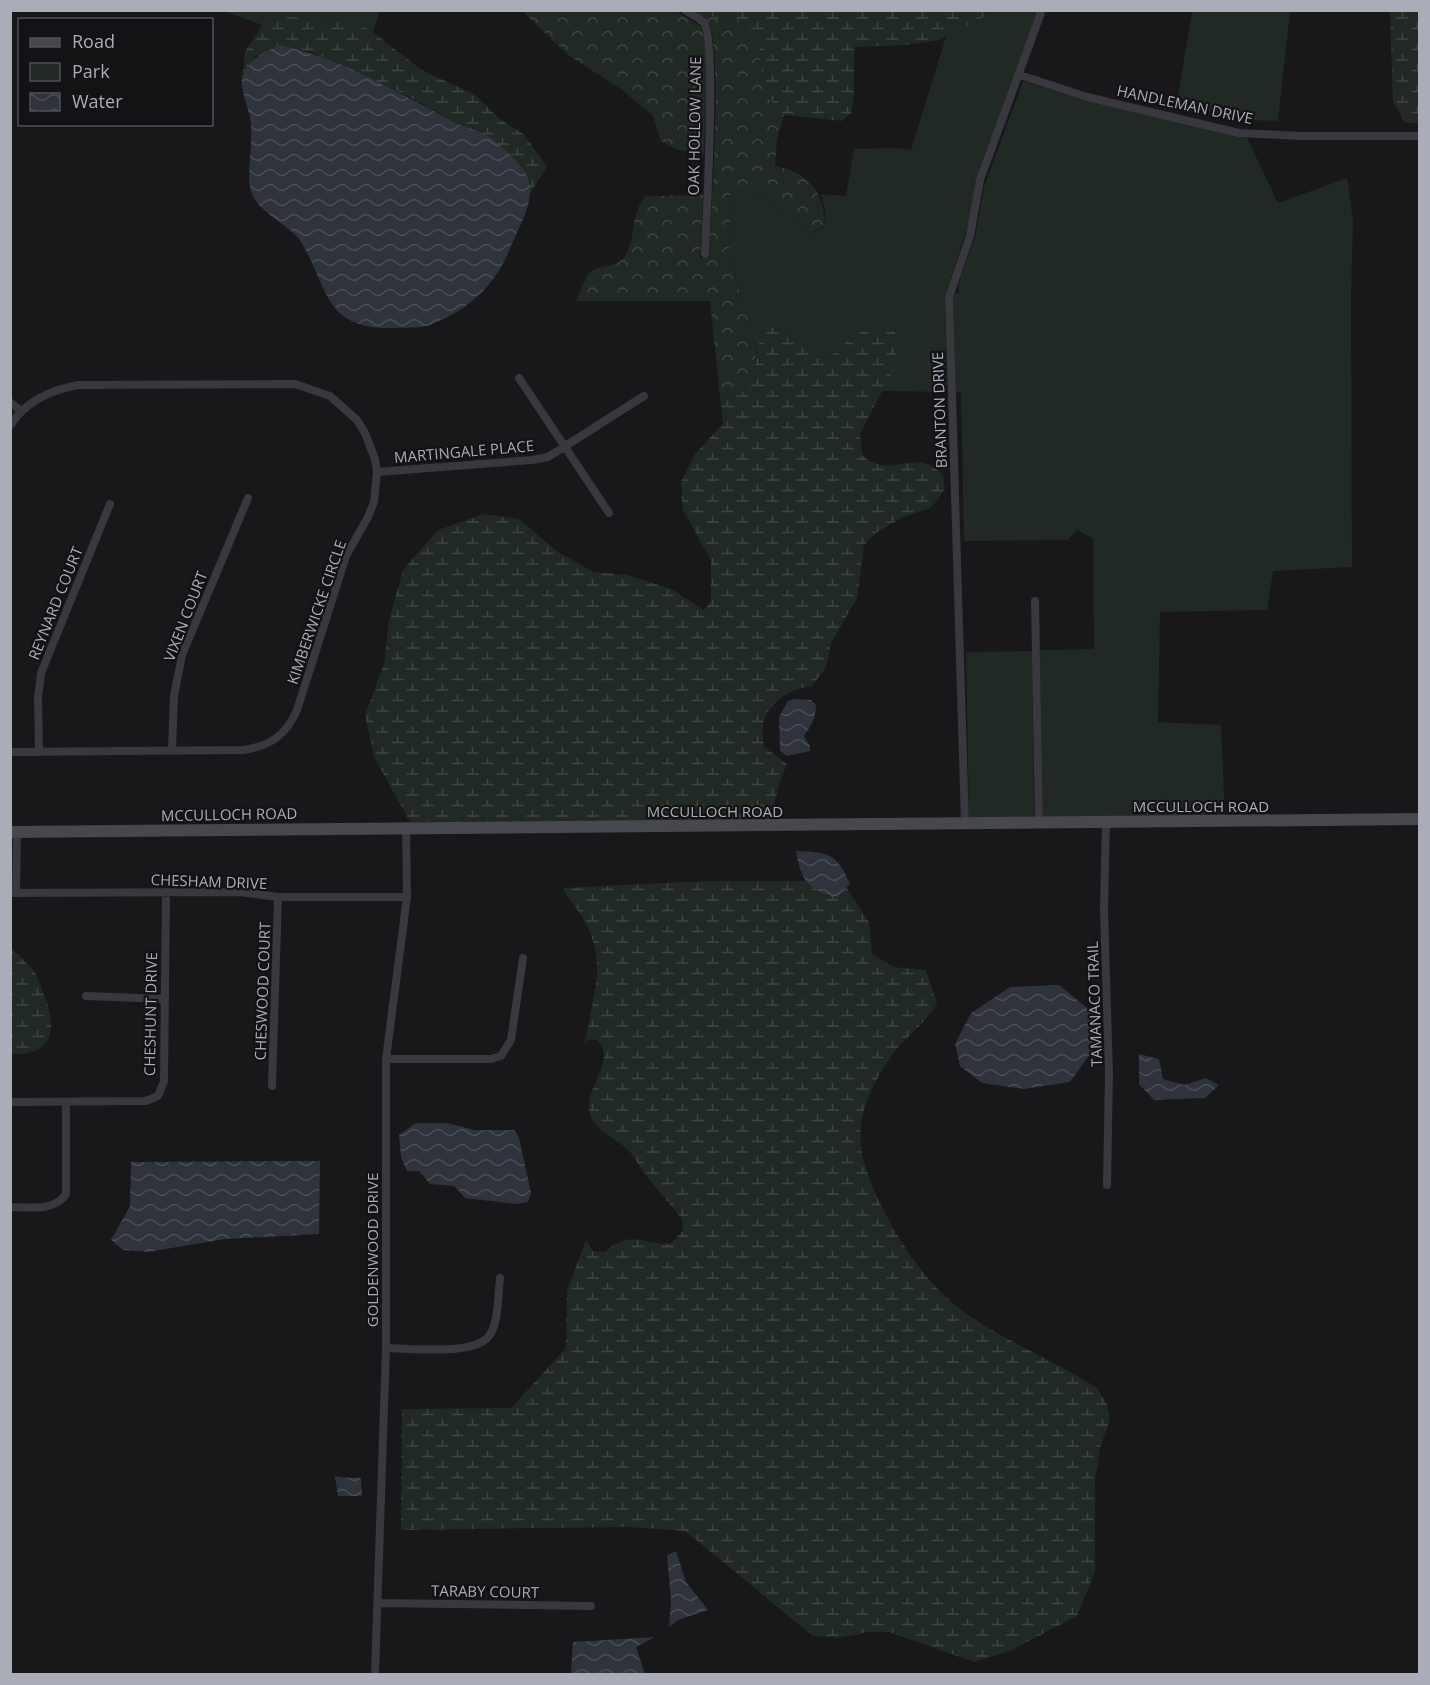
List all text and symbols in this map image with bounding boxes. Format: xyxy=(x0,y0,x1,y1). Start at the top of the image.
legend xyxy=(18,18,213,126)
text: Road xyxy=(72,29,115,53)
street label: OAK HOLLOW LANE xyxy=(683,56,705,196)
text: Park xyxy=(72,59,110,83)
street label: HANDLEMAN DRIVE xyxy=(1115,80,1255,128)
text: Water xyxy=(72,89,123,113)
street label: BRANTON DRIVE xyxy=(927,351,951,469)
street label: MARTINGALE PLACE xyxy=(393,435,535,467)
street label: KIMBERWICKE CIRCLE xyxy=(282,537,350,687)
street label: REYNARD COURT xyxy=(23,543,87,663)
street label: VIXEN COURT xyxy=(159,567,212,664)
street label: MCCULLOCH ROAD xyxy=(1133,796,1269,816)
street label: MCCULLOCH ROAD xyxy=(647,801,783,821)
street label: MCCULLOCH ROAD xyxy=(161,803,297,825)
street label: CHESHAM DRIVE xyxy=(150,869,268,893)
street label: CHESWOOD COURT xyxy=(250,921,274,1061)
street label: TAMANACO TRAIL xyxy=(1082,941,1106,1067)
street label: CHESHUNT DRIVE xyxy=(139,952,161,1076)
street label: GOLDENWOOD DRIVE xyxy=(362,1173,382,1327)
street label: TARABY COURT xyxy=(431,1580,540,1602)

